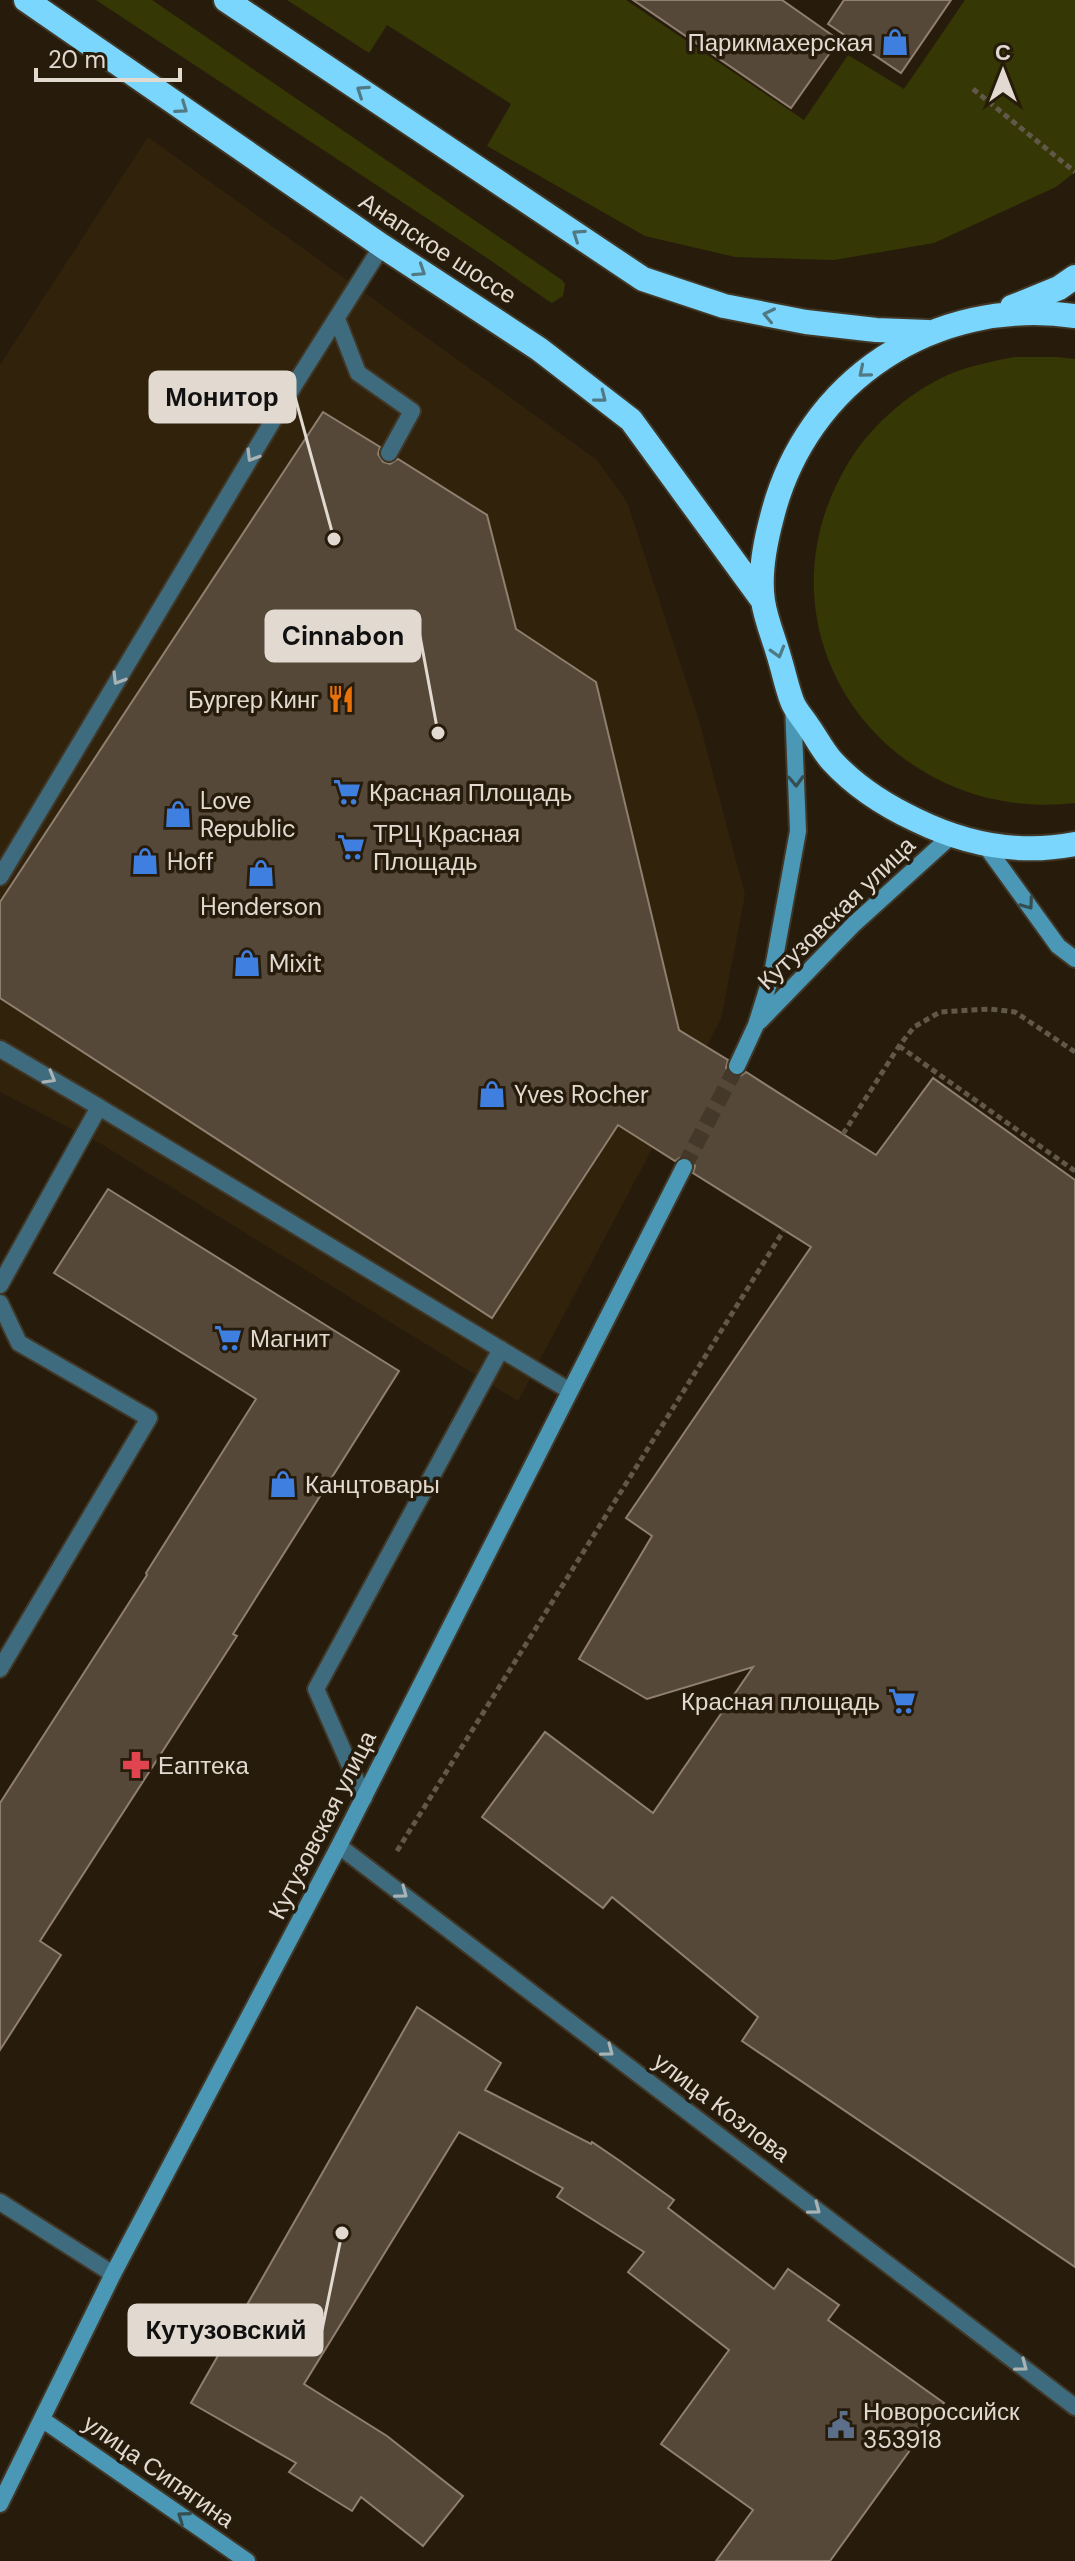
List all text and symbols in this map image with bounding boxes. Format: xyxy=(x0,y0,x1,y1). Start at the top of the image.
place label: Парикмахерская xyxy=(688,27,873,58)
shop icon: Парикмахерская xyxy=(880,27,910,57)
scale bar xyxy=(36,32,180,82)
north arrow xyxy=(963,32,1043,112)
text: С xyxy=(995,38,1011,67)
text: 20 m xyxy=(48,44,106,75)
one-way arrow xyxy=(356,86,371,101)
one-way arrow xyxy=(174,98,188,113)
street label: Анапское шоссе xyxy=(353,186,523,310)
one-way arrow xyxy=(573,230,587,245)
one-way arrow xyxy=(411,261,426,276)
one-way arrow xyxy=(763,307,777,324)
one-way arrow xyxy=(859,362,873,377)
callout: Монитор xyxy=(150,372,295,422)
text: Монитор xyxy=(165,380,279,414)
one-way arrow xyxy=(592,387,607,401)
one-way arrow xyxy=(246,447,262,462)
callout: Cinnabon xyxy=(266,611,420,661)
text: Cinnabon xyxy=(282,619,404,653)
one-way arrow xyxy=(769,644,785,658)
one-way arrow xyxy=(112,670,128,685)
place label: Бургер Кинг xyxy=(188,684,319,715)
restaurant icon: Бургер Кинг xyxy=(326,684,356,714)
one-way arrow xyxy=(787,775,804,788)
supermarket icon: Красная Площадь xyxy=(332,777,362,807)
place label: Красная Площадь xyxy=(369,777,572,808)
place label: Love Republic xyxy=(200,785,296,844)
shop icon: Love Republic xyxy=(163,799,193,829)
place label: ТРЦ Красная Площадь xyxy=(373,818,520,877)
street label: Кутузовская улица xyxy=(751,829,922,996)
supermarket icon: ТРЦ Красная Площадь xyxy=(336,832,366,862)
shop icon: Hoff xyxy=(130,846,160,876)
place label: Hoff xyxy=(167,846,214,877)
shop icon: Henderson xyxy=(246,858,276,888)
place label: Henderson xyxy=(200,891,322,922)
one-way arrow xyxy=(1018,895,1032,910)
shop icon: Mixit xyxy=(232,948,262,978)
place label: Mixit xyxy=(269,948,322,979)
one-way arrow xyxy=(41,1068,55,1084)
shop icon: Yves Rocher xyxy=(477,1079,507,1109)
place label: Yves Rocher xyxy=(514,1079,649,1110)
supermarket icon: Магнит xyxy=(213,1323,243,1353)
place label: Магнит xyxy=(250,1323,330,1354)
shop icon: Канцтовары xyxy=(268,1469,298,1499)
place label: Канцтовары xyxy=(305,1469,440,1500)
place label: Красная площадь xyxy=(681,1686,880,1717)
supermarket icon: Красная площадь xyxy=(887,1686,917,1716)
street label: Кутузовская улица xyxy=(261,1725,383,1924)
pharmacy icon: Еаптека xyxy=(121,1750,151,1780)
place label: Еаптека xyxy=(158,1750,249,1781)
one-way arrow xyxy=(393,1883,407,1897)
one-way arrow xyxy=(599,2041,614,2055)
street label: улица Козлова xyxy=(647,2045,797,2169)
one-way arrow xyxy=(806,2199,821,2213)
callout: Кутузовский xyxy=(129,2305,322,2355)
text: Кутузовский xyxy=(145,2313,307,2347)
one-way arrow xyxy=(1013,2357,1028,2371)
place label: Новороссийск 353918 xyxy=(863,2396,1020,2455)
street label: улица Сипягина xyxy=(77,2407,241,2535)
public building icon: Новороссийск 353918 xyxy=(826,2410,856,2440)
one-way arrow xyxy=(177,2512,191,2527)

